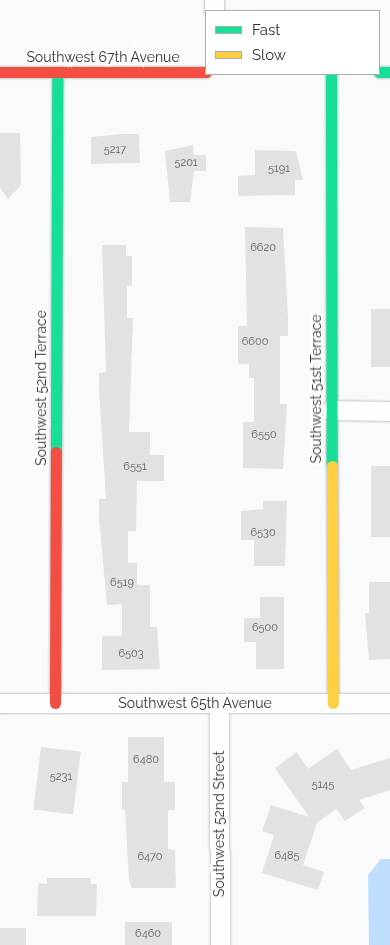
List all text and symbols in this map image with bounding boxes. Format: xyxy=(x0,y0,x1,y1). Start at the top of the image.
legend xyxy=(205,10,380,75)
text: Fast xyxy=(252,21,280,39)
text: Slow xyxy=(252,46,286,64)
street label: Southwest 67th Avenue xyxy=(26,49,180,65)
house number: 5217 xyxy=(104,143,126,157)
house number: 5201 xyxy=(174,156,198,170)
house number: 5191 xyxy=(268,162,290,176)
house number: 6620 xyxy=(250,241,276,255)
street label: Southwest 52nd Terrace xyxy=(33,310,49,466)
street label: Southwest 51st Terrace xyxy=(308,314,324,464)
house number: 6600 xyxy=(242,335,268,349)
house number: 6550 xyxy=(251,428,277,442)
house number: 6551 xyxy=(123,460,147,474)
house number: 6530 xyxy=(250,526,276,540)
house number: 6519 xyxy=(110,576,134,590)
house number: 6500 xyxy=(252,621,278,635)
house number: 6503 xyxy=(118,647,144,661)
street label: Southwest 65th Avenue xyxy=(118,695,272,711)
street label: Southwest 52nd Street xyxy=(211,751,227,897)
house number: 6480 xyxy=(133,753,159,767)
house number: 5231 xyxy=(50,770,72,784)
house number: 5145 xyxy=(312,778,334,792)
house number: 6485 xyxy=(274,849,300,863)
house number: 6470 xyxy=(137,850,163,864)
house number: 6460 xyxy=(135,927,161,941)

